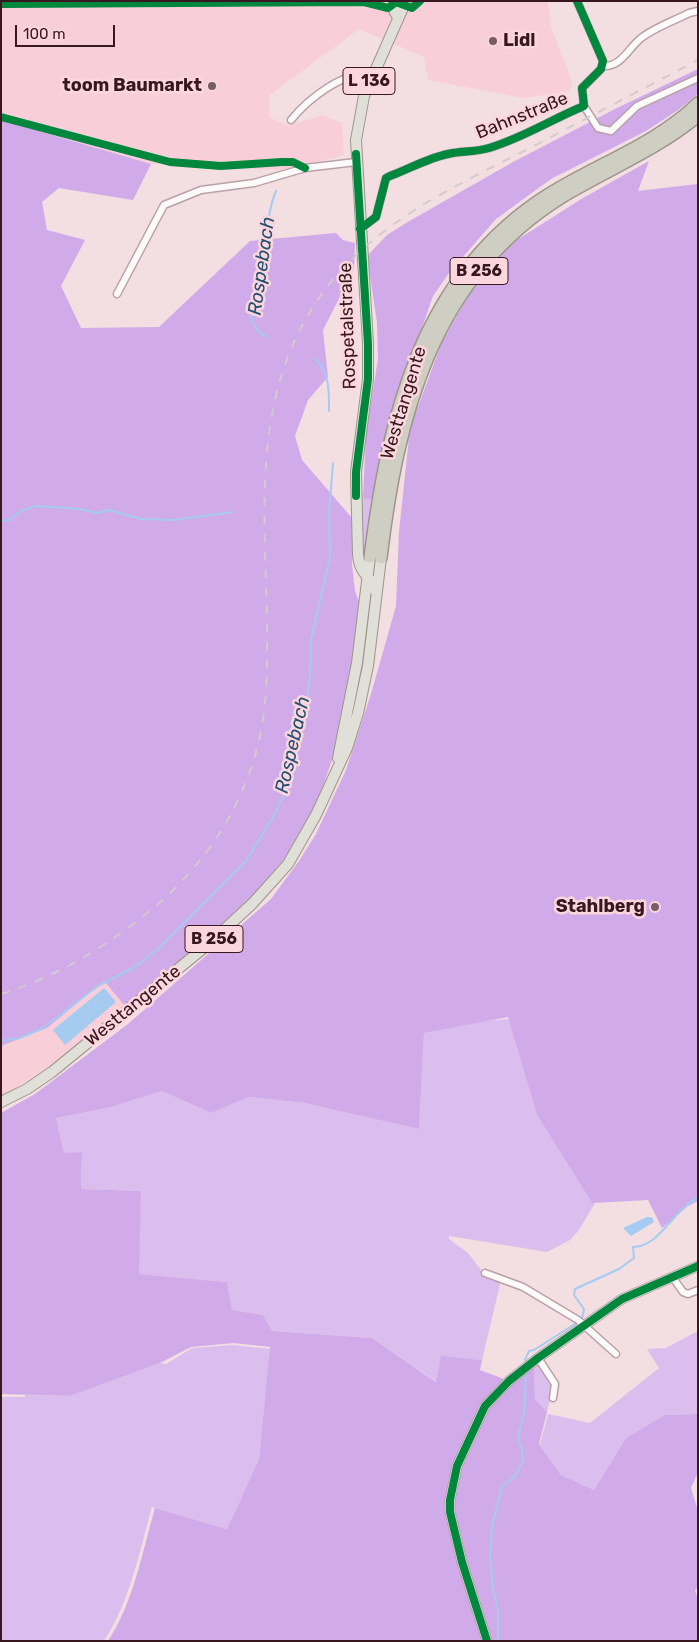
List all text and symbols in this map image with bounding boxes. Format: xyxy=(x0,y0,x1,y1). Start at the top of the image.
scale bar xyxy=(18,15,118,47)
text: 100 m xyxy=(23,25,65,43)
place label: Lidl xyxy=(503,30,535,52)
marker: Lidl xyxy=(487,35,499,47)
road number: L 136 xyxy=(343,68,395,94)
place label: toom Baumarkt xyxy=(62,75,202,97)
marker: toom Baumarkt xyxy=(206,80,218,92)
street label: Bahnstraße xyxy=(473,88,571,144)
water label: Rospebach xyxy=(244,215,280,317)
road number: B 256 xyxy=(450,258,508,284)
street label: Rospetalstraße xyxy=(335,262,361,390)
street label: Westtangente xyxy=(377,344,431,462)
water label: Rospebach xyxy=(271,694,315,796)
place label: Stahlberg xyxy=(556,896,645,918)
marker: Stahlberg xyxy=(649,901,661,913)
road number: B 256 xyxy=(185,926,243,952)
street label: Westtangente xyxy=(81,961,185,1051)

